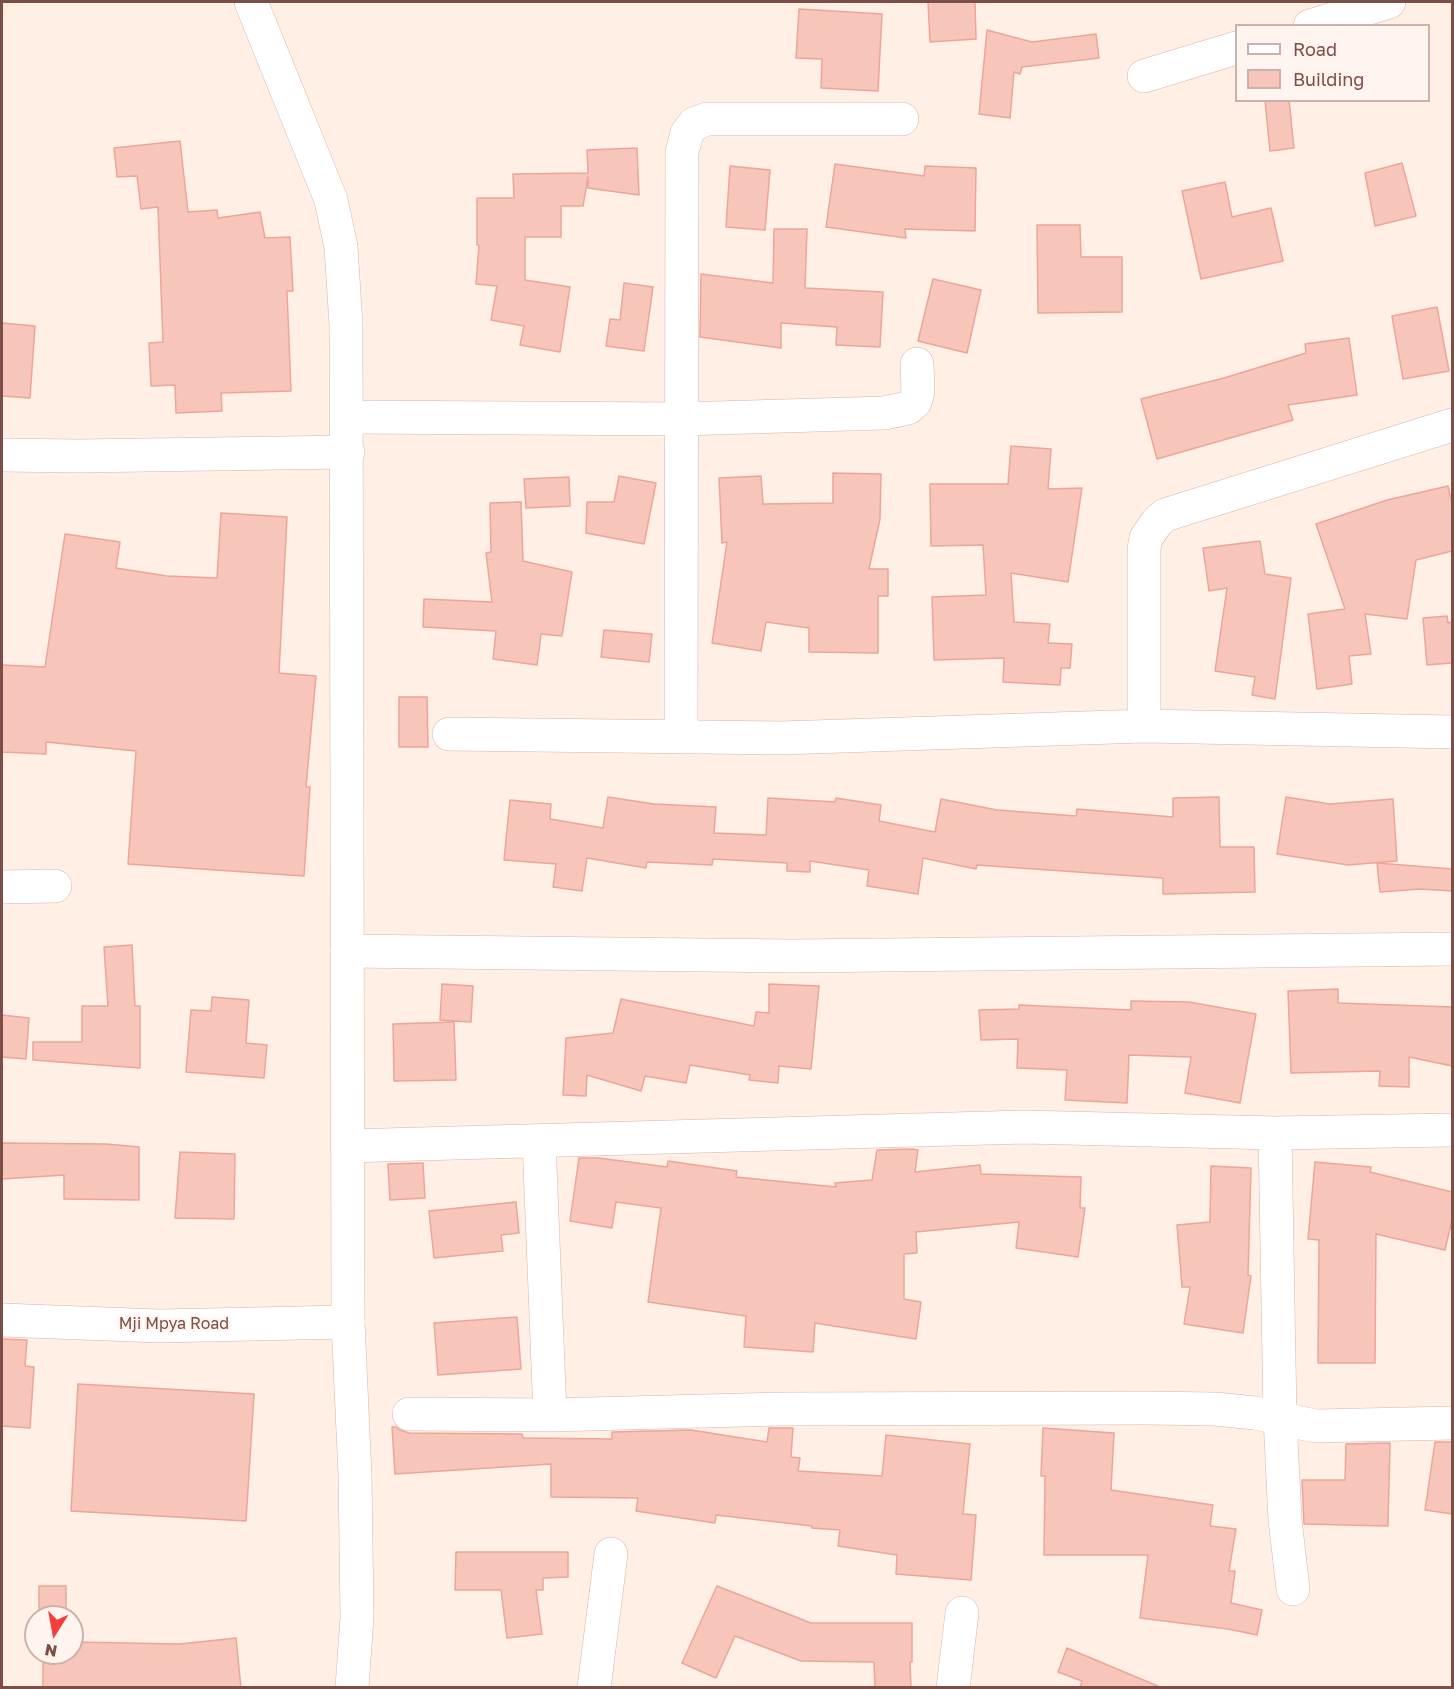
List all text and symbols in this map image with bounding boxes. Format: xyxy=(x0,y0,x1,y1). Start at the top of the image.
legend xyxy=(1235,24,1430,102)
text: Road xyxy=(1293,38,1337,60)
text: Building xyxy=(1293,68,1364,90)
street label: Mji Mpya Road xyxy=(119,1314,229,1334)
north arrow xyxy=(24,1605,84,1665)
text: N xyxy=(43,1640,59,1662)

